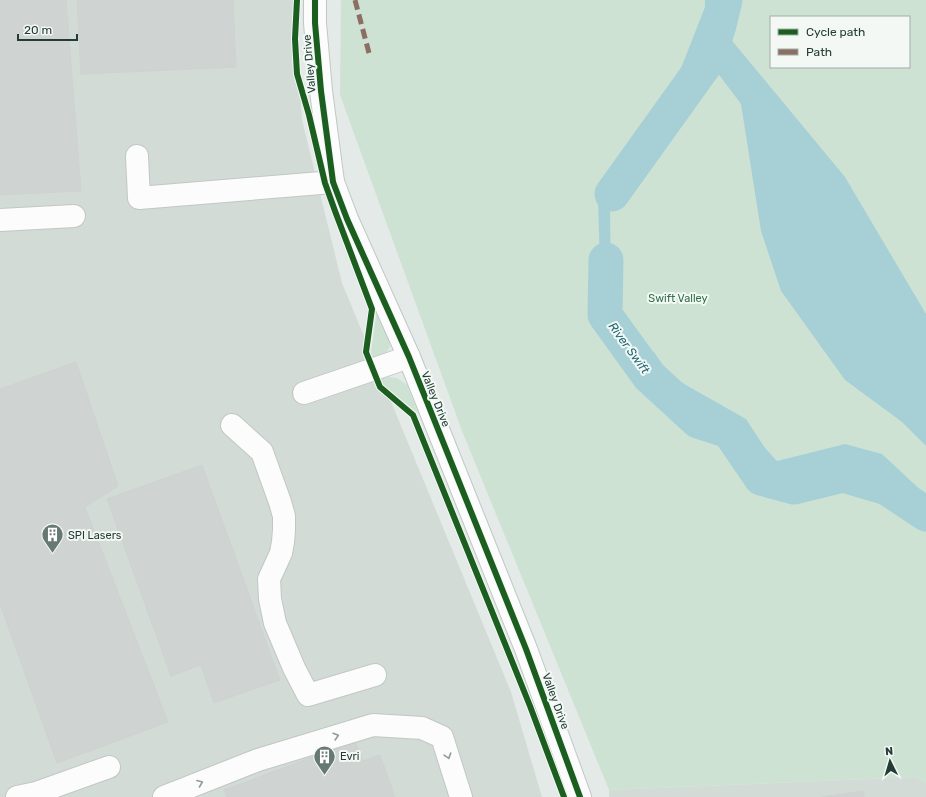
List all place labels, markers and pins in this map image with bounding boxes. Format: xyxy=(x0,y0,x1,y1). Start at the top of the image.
building icon: SPI Lasers xyxy=(39,522,65,555)
place label: SPI Lasers xyxy=(68,529,122,542)
building icon: Evri xyxy=(312,743,338,776)
place label: Evri xyxy=(340,750,359,763)

